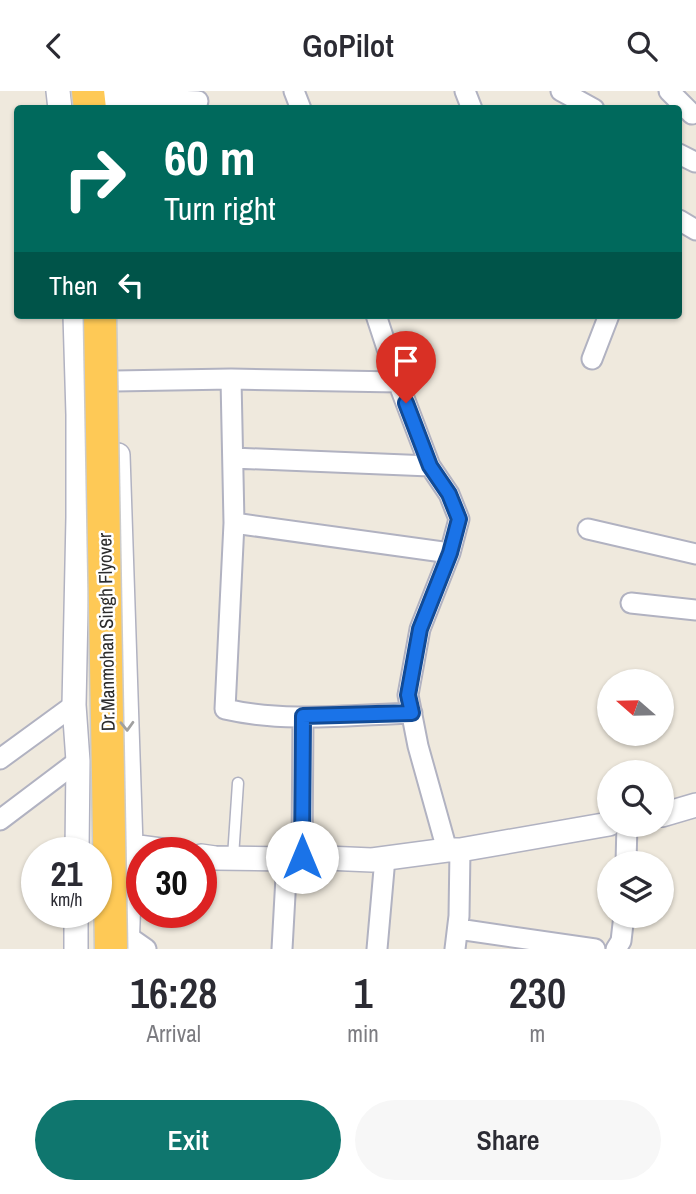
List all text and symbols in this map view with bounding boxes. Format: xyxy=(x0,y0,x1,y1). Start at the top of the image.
text: GoPilot xyxy=(302,24,394,67)
icon: back xyxy=(35,27,73,65)
icon: search xyxy=(623,27,661,65)
text: 60 m xyxy=(164,124,256,190)
icon: right xyxy=(49,133,140,224)
text: Turn right xyxy=(164,187,276,230)
icon: left xyxy=(112,266,150,304)
text: Then xyxy=(49,268,98,303)
pin xyxy=(376,331,436,403)
icon: arrive xyxy=(387,342,425,380)
street label: Dr.Manmohan Singh Flyover xyxy=(91,532,121,731)
north arrow xyxy=(597,669,674,745)
map controls xyxy=(597,669,674,928)
one-way arrow xyxy=(119,721,134,732)
button: search xyxy=(597,760,674,837)
position arrow xyxy=(265,820,339,894)
speed limit sign: 30 xyxy=(126,837,217,928)
text: 21 xyxy=(51,850,82,897)
button: layers xyxy=(597,851,674,928)
text: km/h xyxy=(51,887,83,912)
text: 16:28 xyxy=(130,965,217,1021)
text: 1 xyxy=(353,965,373,1021)
text: 230 xyxy=(509,965,566,1021)
text: Arrival xyxy=(146,1018,201,1049)
text: min xyxy=(347,1018,379,1049)
text: m xyxy=(530,1018,545,1049)
button: Exit xyxy=(35,1100,341,1180)
button: Share xyxy=(355,1100,661,1180)

